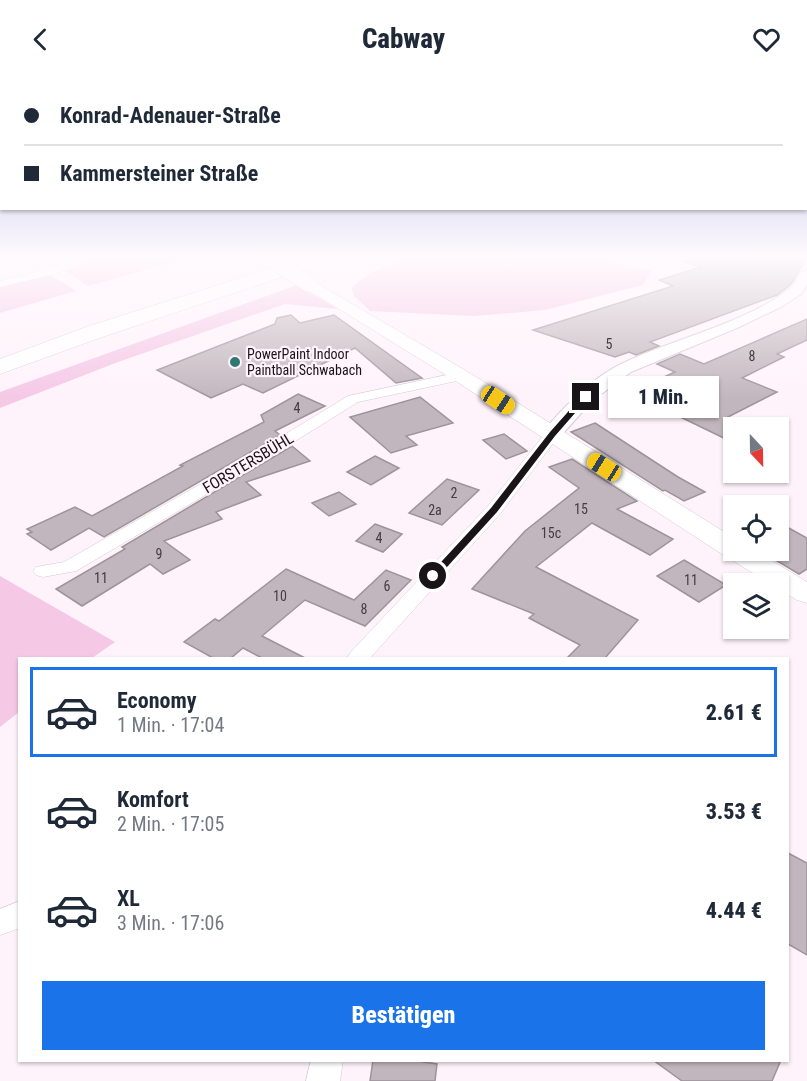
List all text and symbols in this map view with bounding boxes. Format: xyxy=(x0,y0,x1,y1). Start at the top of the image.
icon: back xyxy=(24,23,57,56)
text: Cabway xyxy=(362,23,445,55)
icon: heart xyxy=(750,23,783,56)
text: Konrad-Adenauer-Straße xyxy=(60,103,281,128)
text: Kammersteiner Straße xyxy=(60,161,258,186)
house number: 5 xyxy=(606,336,613,352)
place label: PowerPaint Indoor Paintball Schwabach xyxy=(247,346,362,378)
house number: 8 xyxy=(749,348,756,364)
marker: PowerPaint Indoor Paintball Schwabach xyxy=(228,355,242,369)
callout: 1 Min. xyxy=(607,376,718,418)
car xyxy=(478,383,518,417)
route end xyxy=(572,383,599,410)
text: 1 Min. xyxy=(638,385,689,409)
house number: 4 xyxy=(294,400,301,416)
north arrow xyxy=(723,417,789,483)
map controls xyxy=(723,417,789,639)
street label: FORSTERSBÜHL xyxy=(199,428,297,498)
car xyxy=(584,450,624,484)
house number: 2 xyxy=(451,485,458,501)
button: locate xyxy=(723,495,789,561)
house number: 15 xyxy=(574,501,588,517)
house number: 2a xyxy=(428,502,442,518)
house number: 15c xyxy=(541,525,561,541)
house number: 4 xyxy=(376,530,383,546)
house number: 9 xyxy=(156,546,162,562)
route start xyxy=(419,562,446,589)
house number: 11 xyxy=(94,570,108,586)
house number: 11 xyxy=(684,572,698,588)
button: layers xyxy=(723,573,789,639)
house number: 6 xyxy=(384,578,391,594)
house number: 10 xyxy=(273,588,287,604)
house number: 8 xyxy=(361,601,368,617)
icon: car xyxy=(45,685,99,739)
text: Economy xyxy=(117,688,197,713)
text: 2.61 € xyxy=(706,700,762,725)
text: 1 Min. · 17:04 xyxy=(117,713,224,737)
icon: car xyxy=(45,784,99,838)
text: Komfort xyxy=(117,787,189,812)
text: 3.53 € xyxy=(706,799,762,824)
text: 2 Min. · 17:05 xyxy=(117,812,224,836)
icon: car xyxy=(45,883,99,937)
text: XL xyxy=(117,886,140,911)
text: 4.44 € xyxy=(706,898,762,923)
text: 3 Min. · 17:06 xyxy=(117,911,224,935)
button: Bestätigen xyxy=(42,981,765,1050)

